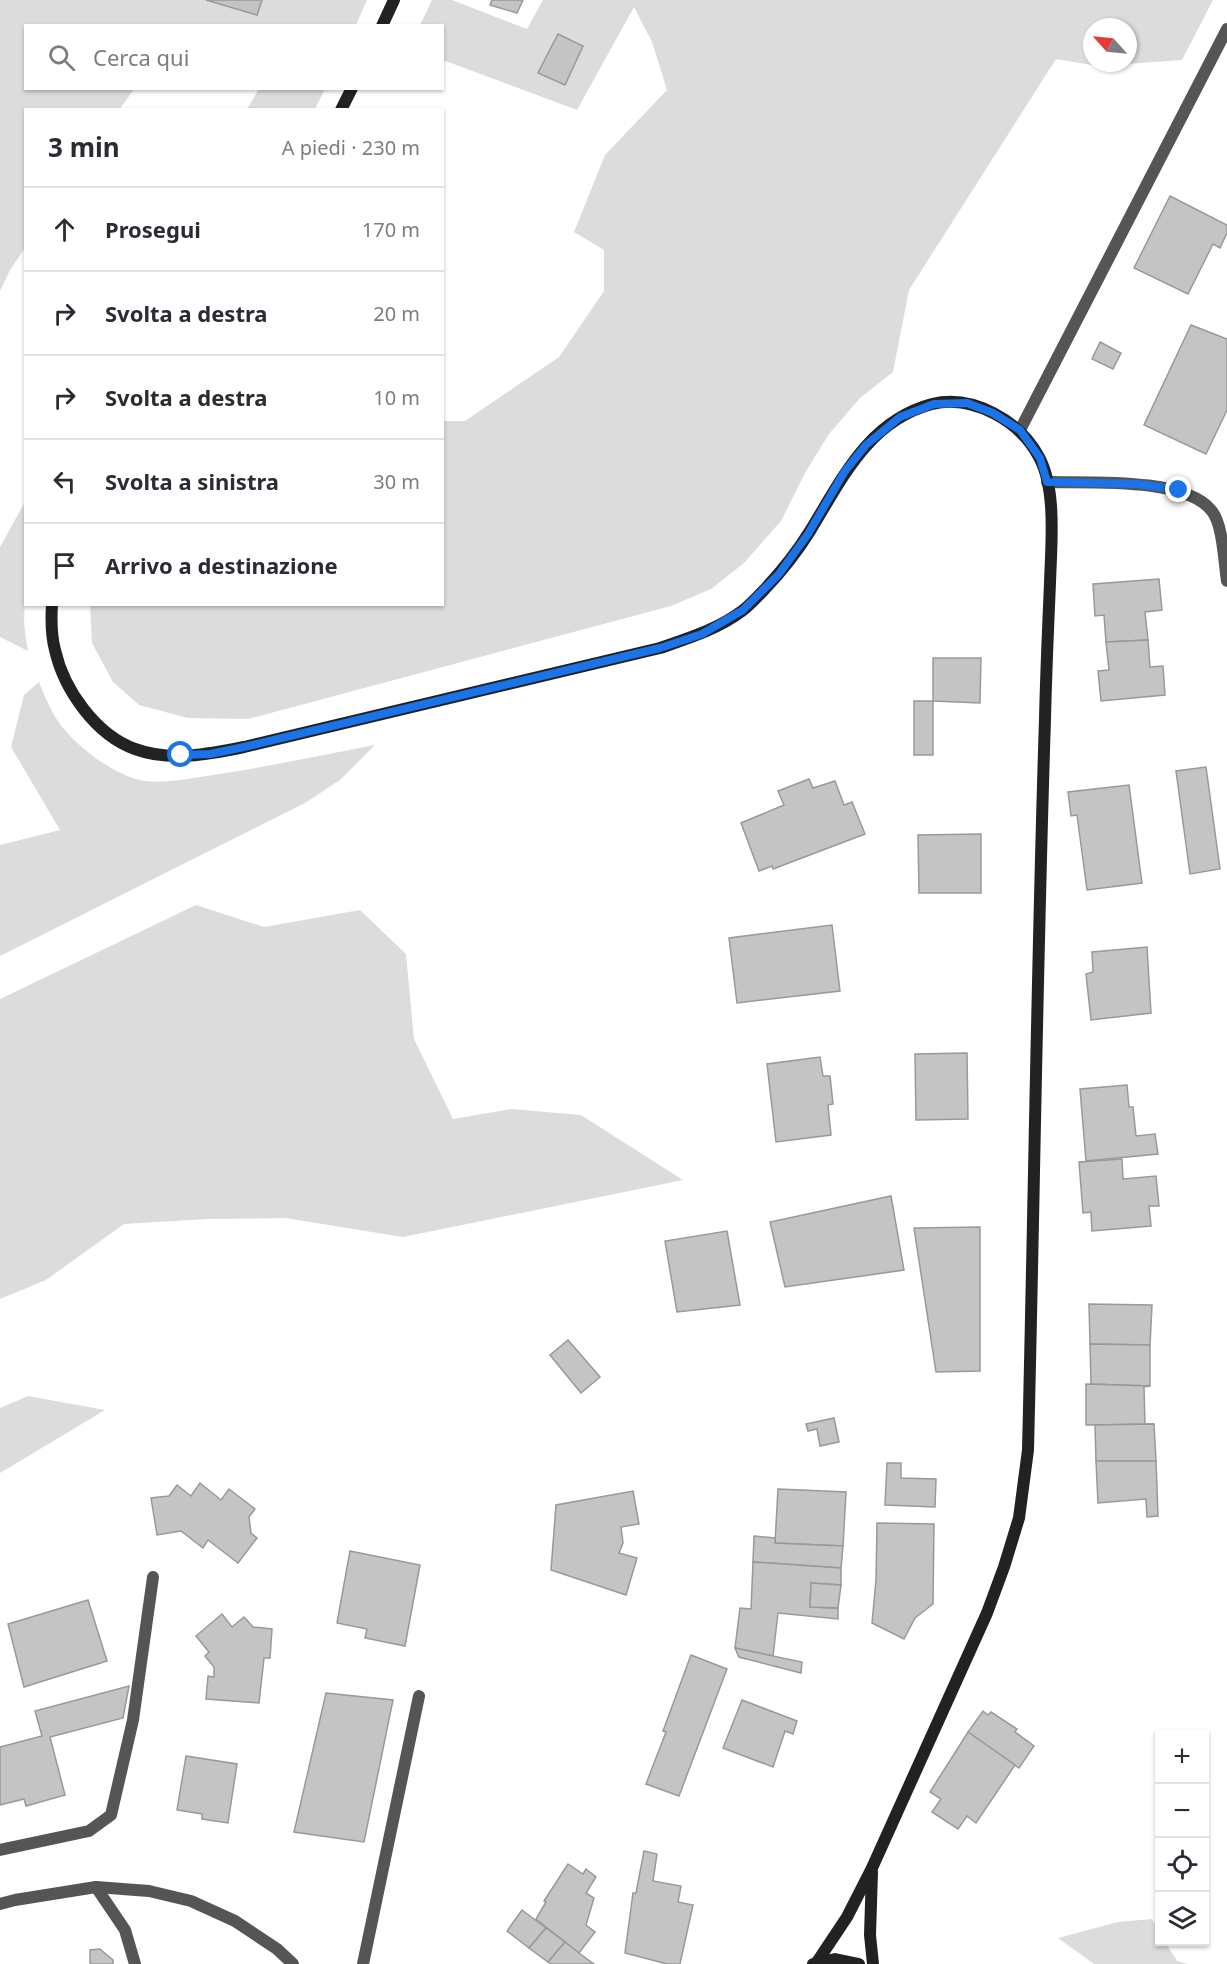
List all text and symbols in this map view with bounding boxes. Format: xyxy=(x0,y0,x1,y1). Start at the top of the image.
north arrow xyxy=(1083,18,1137,72)
search box xyxy=(24,24,444,90)
icon: search xyxy=(45,41,78,74)
text: Cerca qui xyxy=(93,42,189,72)
text: 3 min xyxy=(48,129,120,165)
text: A piedi · 230 m xyxy=(282,134,420,161)
icon: ahead xyxy=(48,213,81,246)
text: Prosegui xyxy=(105,214,201,244)
text: 170 m xyxy=(362,216,420,243)
icon: right xyxy=(48,297,81,330)
text: Svolta a destra xyxy=(105,298,268,328)
text: 20 m xyxy=(373,300,420,327)
icon: right xyxy=(48,381,81,414)
text: Svolta a destra xyxy=(105,382,268,412)
text: 10 m xyxy=(373,384,420,411)
icon: left xyxy=(48,465,81,498)
text: Svolta a sinistra xyxy=(105,466,279,496)
text: 30 m xyxy=(373,468,420,495)
route end xyxy=(1165,476,1191,502)
icon: arrive xyxy=(48,549,81,582)
text: Arrivo a destinazione xyxy=(105,550,338,580)
route start xyxy=(167,741,193,767)
map controls xyxy=(1155,1730,1209,1946)
button: + xyxy=(1155,1730,1209,1784)
button: − xyxy=(1155,1784,1209,1838)
button: locate xyxy=(1155,1838,1209,1892)
button: layers xyxy=(1155,1892,1209,1946)

